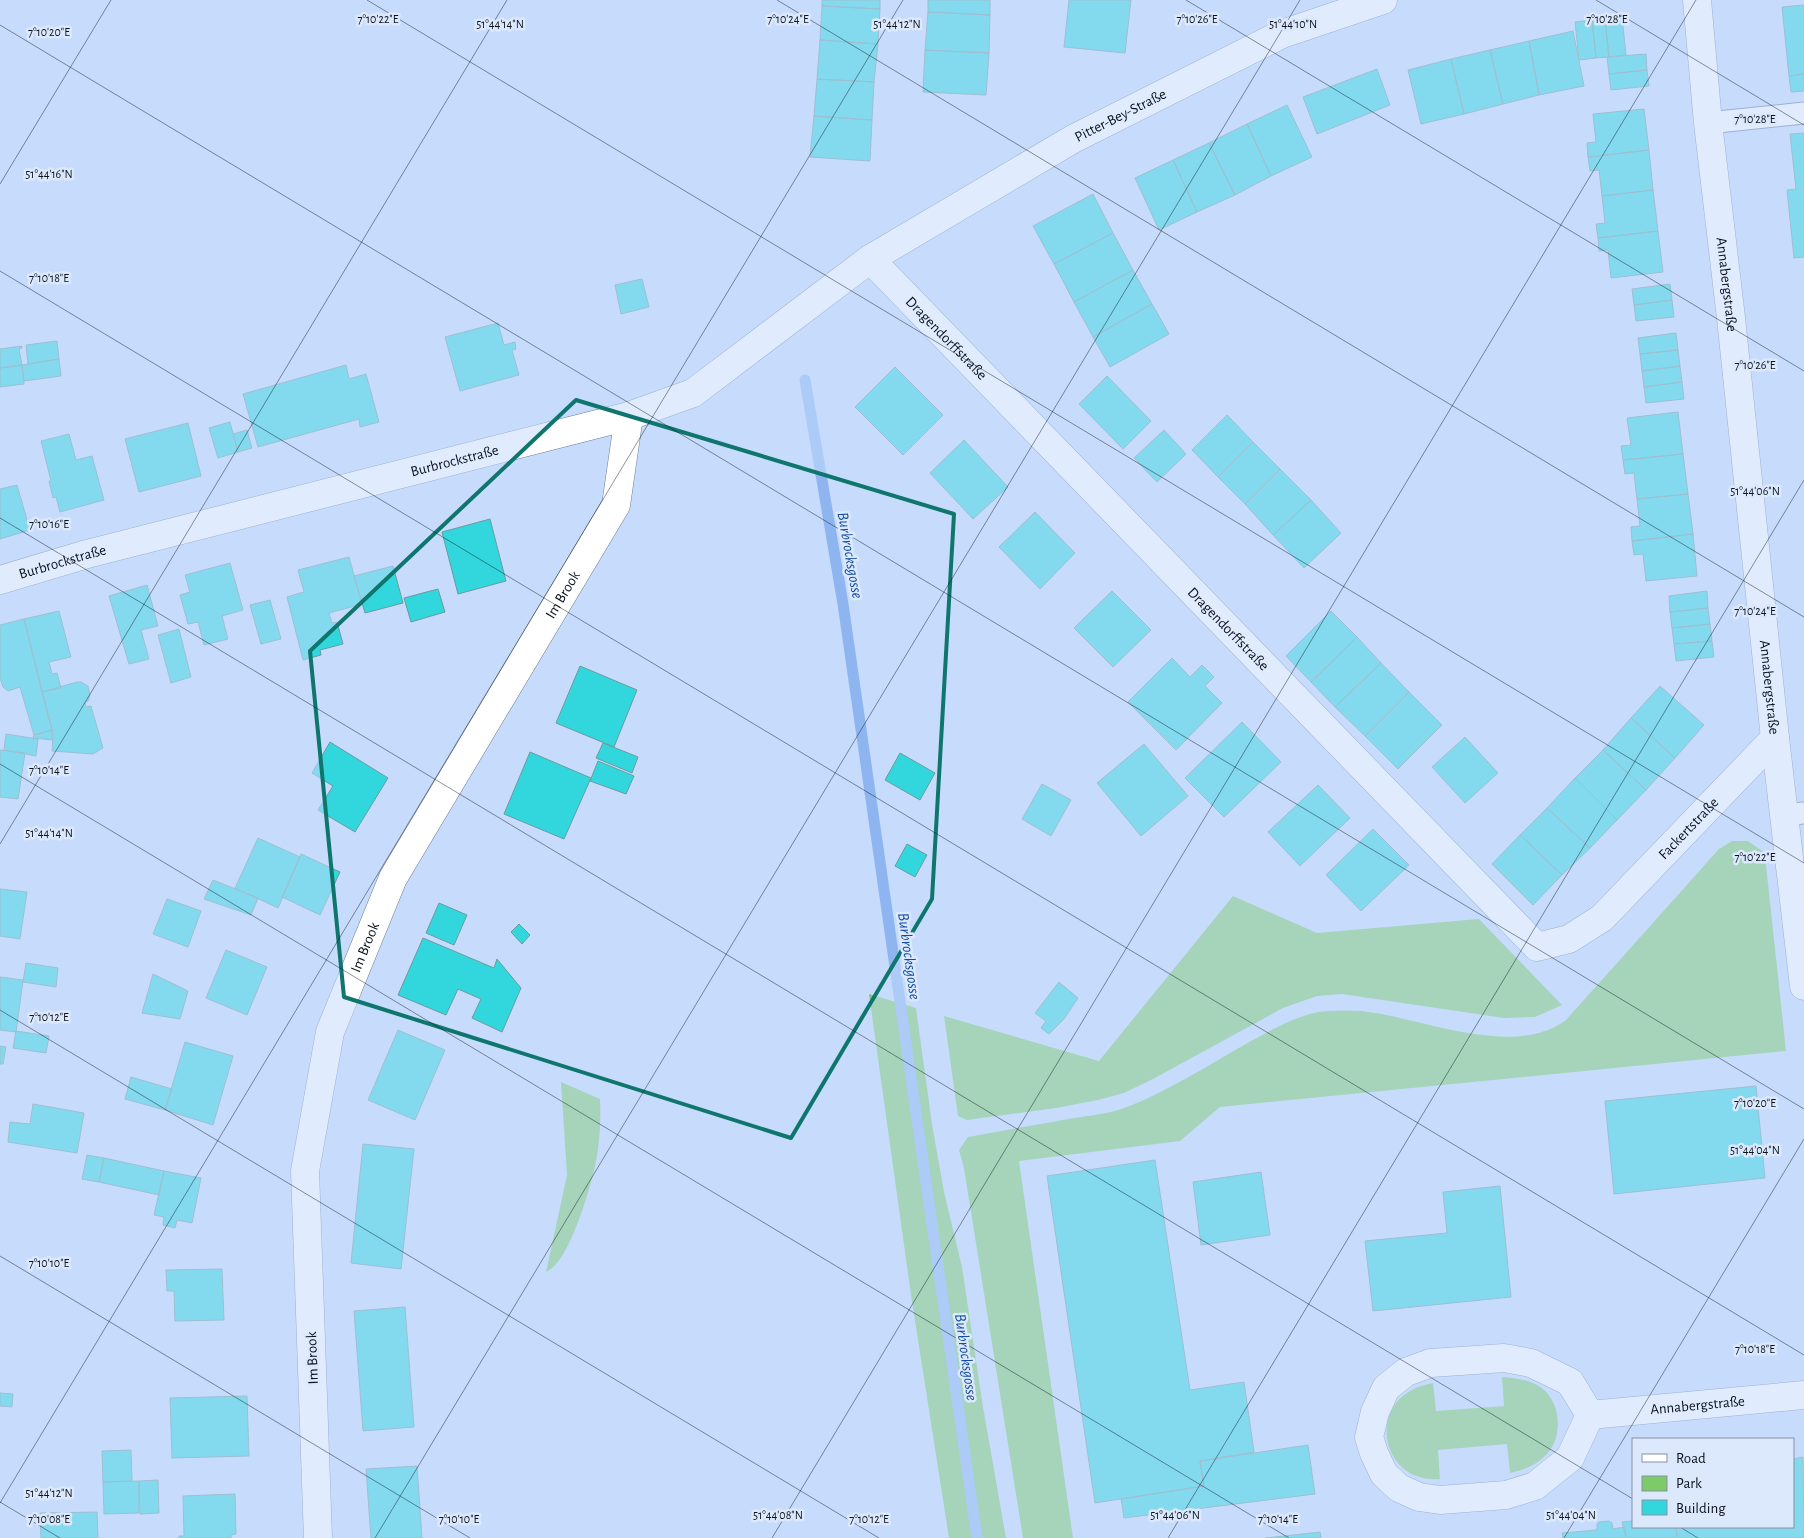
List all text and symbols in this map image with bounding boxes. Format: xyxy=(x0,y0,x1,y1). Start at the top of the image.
text: 7°10'22"E xyxy=(357,13,399,25)
text: 7°10'24"E xyxy=(767,13,809,25)
text: 7°10'26"E xyxy=(1176,13,1218,25)
text: 7°10'28"E xyxy=(1586,13,1628,25)
text: 51°44'14"N xyxy=(476,18,524,30)
text: 51°44'12"N xyxy=(873,18,921,30)
text: 51°44'10"N xyxy=(1269,18,1317,30)
text: 7°10'20"E xyxy=(28,26,70,38)
street label: Pitter-Bey-Straße xyxy=(1072,86,1169,145)
text: 7°10'28"E xyxy=(1734,113,1776,125)
text: 51°44'16"N xyxy=(25,168,73,180)
street label: Annabergstraße xyxy=(1714,236,1739,332)
text: 7°10'18"E xyxy=(29,272,69,284)
street label: Dragendorffstraße xyxy=(903,294,990,383)
text: 7°10'26"E xyxy=(1734,359,1776,371)
street label: Burbrockstraße xyxy=(409,443,500,479)
text: 51°44'06"N xyxy=(1730,485,1780,497)
water label: Burbrocksgosse xyxy=(835,511,865,600)
text: 7°10'16"E xyxy=(29,518,69,530)
street label: Burbrockstraße xyxy=(17,542,108,582)
street label: Im Brook xyxy=(543,568,583,621)
street label: Dragendorffstraße xyxy=(1185,585,1272,674)
text: 7°10'24"E xyxy=(1734,605,1776,617)
street label: Annabergstraße xyxy=(1757,639,1782,735)
text: 7°10'14"E xyxy=(29,764,69,776)
street label: Fackertstraße xyxy=(1656,795,1722,862)
text: 51°44'14"N xyxy=(25,827,73,839)
text: 7°10'22"E xyxy=(1734,851,1776,863)
water label: Burbrocksgosse xyxy=(895,912,923,1001)
street label: Im Brook xyxy=(348,920,382,975)
text: 7°10'12"E xyxy=(29,1011,69,1023)
text: 7°10'20"E xyxy=(1734,1097,1776,1109)
text: 51°44'04"N xyxy=(1730,1144,1780,1156)
text: 7°10'10"E xyxy=(29,1257,70,1269)
water label: Burbrocksgosse xyxy=(952,1313,980,1402)
street label: Im Brook xyxy=(304,1331,321,1385)
text: 7°10'18"E xyxy=(1735,1343,1775,1355)
street label: Annabergstraße xyxy=(1650,1394,1746,1417)
legend xyxy=(1632,1438,1794,1528)
text: Road xyxy=(1676,1451,1706,1466)
text: Park xyxy=(1676,1476,1702,1491)
text: 51°44'12"N xyxy=(25,1487,73,1499)
text: Building xyxy=(1676,1501,1726,1516)
text: 51°44'08"N xyxy=(753,1509,803,1521)
text: 51°44'06"N xyxy=(1150,1509,1200,1521)
text: 51°44'04"N xyxy=(1546,1509,1596,1521)
text: 7°10'08"E xyxy=(28,1513,70,1525)
text: 7°10'10"E xyxy=(439,1513,480,1525)
text: 7°10'12"E xyxy=(849,1513,889,1525)
text: 7°10'14"E xyxy=(1258,1513,1298,1525)

